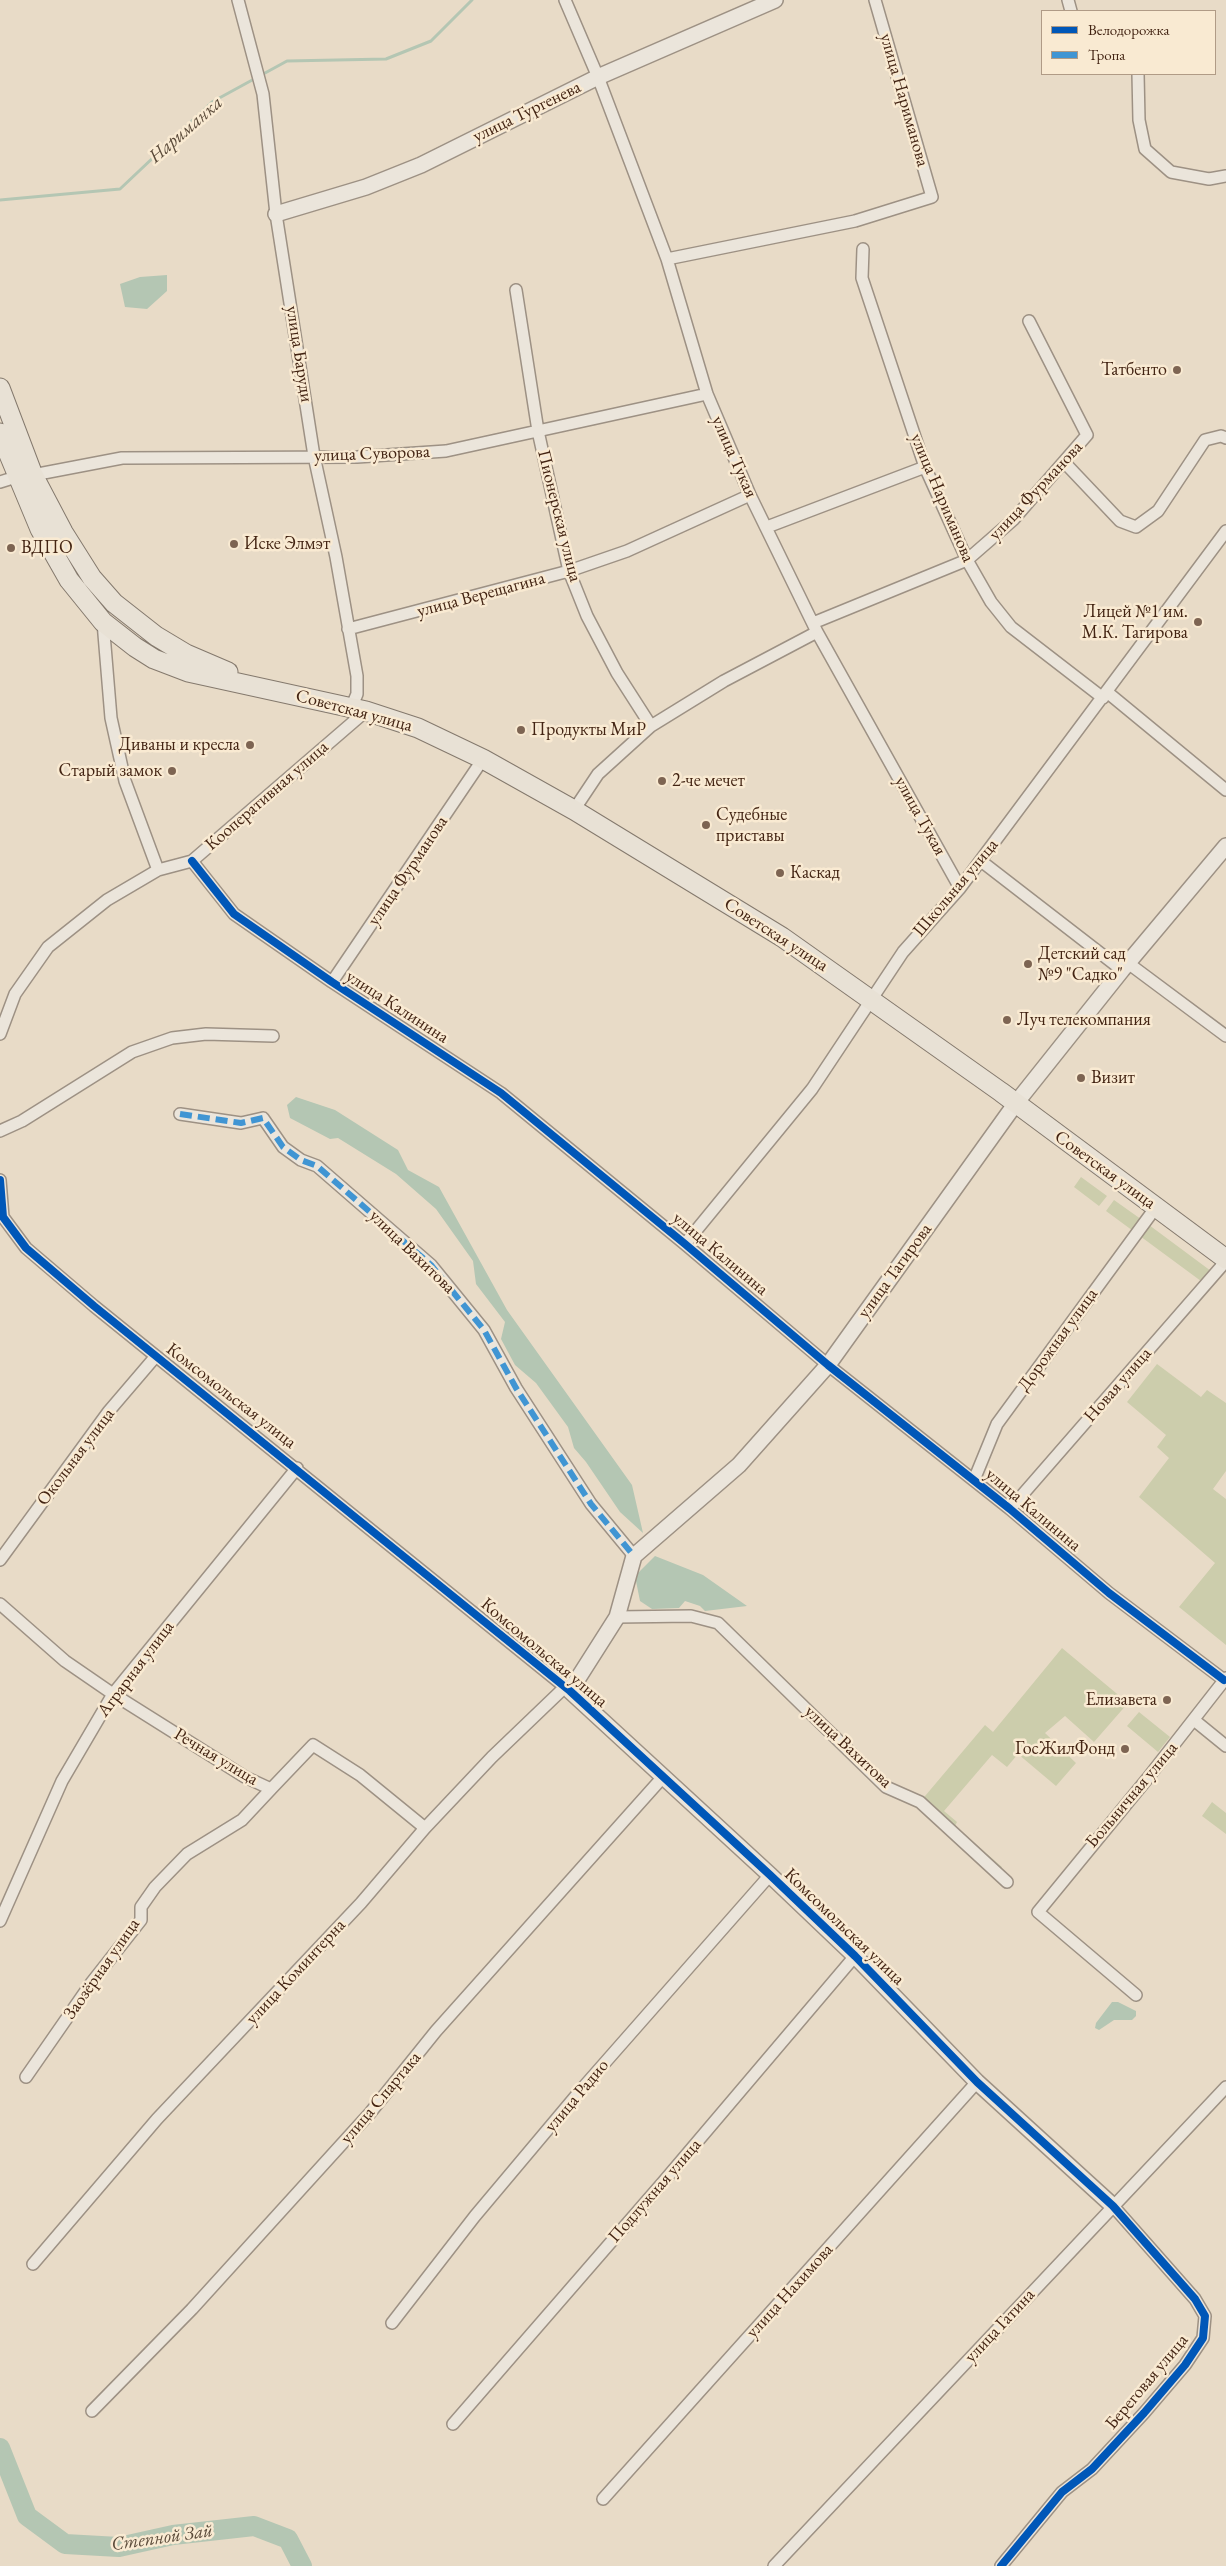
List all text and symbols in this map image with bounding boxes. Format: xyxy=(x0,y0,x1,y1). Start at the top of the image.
legend xyxy=(1041,10,1216,75)
text: Велодорожка xyxy=(1088,20,1169,39)
street label: улица Нариманова xyxy=(875,31,933,169)
text: Тропа xyxy=(1088,45,1125,64)
street label: улица Тургенева xyxy=(469,76,585,148)
water label: Нариманка xyxy=(144,92,228,168)
street label: улица Баруди xyxy=(281,304,317,404)
place label: Татбенто xyxy=(1101,359,1167,381)
marker: Татбенто xyxy=(1171,364,1183,376)
street label: улица Тукая xyxy=(706,413,762,501)
street label: улица Нариманова xyxy=(905,430,979,566)
street label: улица Фурманова xyxy=(984,437,1088,545)
street label: улица Суворова xyxy=(314,441,430,467)
street label: Пионерская улица xyxy=(532,448,586,584)
place label: Иске Элмэт xyxy=(244,533,330,555)
place label: ВДПО xyxy=(21,537,73,559)
marker: Иске Элмэт xyxy=(228,538,240,550)
marker: ВДПО xyxy=(5,542,17,554)
street label: улица Верещагина xyxy=(415,568,547,622)
place label: Лицей №1 им. М.К. Тагирова xyxy=(1082,601,1188,644)
marker: Лицей №1 им. М.К. Тагирова xyxy=(1192,616,1204,628)
street label: Советская улица xyxy=(293,685,415,737)
place label: Продукты МиР xyxy=(531,719,646,741)
marker: Продукты МиР xyxy=(515,724,527,736)
place label: Диваны и кресла xyxy=(118,734,240,756)
street label: Кооперативная улица xyxy=(201,737,333,855)
marker: Диваны и кресла xyxy=(244,739,256,751)
place label: Старый замок xyxy=(58,760,162,782)
marker: Старый замок xyxy=(166,765,178,777)
place label: 2-че мечет xyxy=(672,770,745,792)
street label: улица Тукая xyxy=(889,773,951,859)
marker: 2-че мечет xyxy=(656,775,668,787)
place label: Судебные приставы xyxy=(716,804,787,846)
street label: улица Фурманова xyxy=(363,812,453,930)
marker: Судебные приставы xyxy=(700,819,712,831)
street label: Школьная улица xyxy=(909,835,1003,941)
place label: Каскад xyxy=(790,862,840,884)
marker: Каскад xyxy=(774,867,786,879)
street label: Советская улица xyxy=(720,893,832,977)
place label: Детский сад №9 "Садко" xyxy=(1038,943,1126,986)
marker: Детский сад №9 "Садко" xyxy=(1022,958,1034,970)
street label: улица Калинина xyxy=(342,966,452,1048)
place label: Луч телекомпания xyxy=(1017,1009,1151,1031)
marker: Луч телекомпания xyxy=(1001,1014,1013,1026)
place label: Визит xyxy=(1091,1067,1135,1089)
marker: Визит xyxy=(1075,1072,1087,1084)
street label: Советская улица xyxy=(1050,1126,1160,1214)
street label: улица Вахитова xyxy=(364,1205,460,1299)
street label: улица Калинина xyxy=(668,1208,772,1300)
street label: улица Тагирова xyxy=(853,1219,937,1323)
street label: Дорожная улица xyxy=(1013,1284,1103,1396)
street label: Комсомольская улица xyxy=(162,1339,300,1453)
street label: Новая улица xyxy=(1080,1343,1156,1427)
street label: Окольная улица xyxy=(32,1404,120,1510)
street label: улица Калинина xyxy=(981,1464,1085,1556)
street label: Комсомольская улица xyxy=(476,1594,612,1712)
street label: Аграрная улица xyxy=(93,1617,179,1721)
place label: Елизавета xyxy=(1085,1689,1157,1711)
marker: Елизавета xyxy=(1161,1694,1173,1706)
street label: улица Вахитова xyxy=(800,1701,896,1793)
street label: Речная улица xyxy=(170,1723,262,1791)
place label: ГосЖилФонд xyxy=(1015,1738,1115,1760)
street label: Больничная улица xyxy=(1081,1738,1183,1852)
marker: ГосЖилФонд xyxy=(1119,1743,1131,1755)
street label: Комсомольская улица xyxy=(779,1864,909,1990)
street label: Заозёрная улица xyxy=(59,1914,145,2024)
street label: улица Коминтерна xyxy=(242,1915,350,2029)
street label: улица Спартака xyxy=(336,2047,426,2149)
street label: улица Радио xyxy=(540,2055,614,2137)
street label: Подлужная улица xyxy=(604,2135,706,2247)
street label: улица Нахимова xyxy=(742,2239,838,2343)
street label: улица Гатина xyxy=(960,2284,1040,2368)
street label: Береговая улица xyxy=(1101,2330,1193,2434)
water label: Степной Зай xyxy=(110,2520,214,2556)

